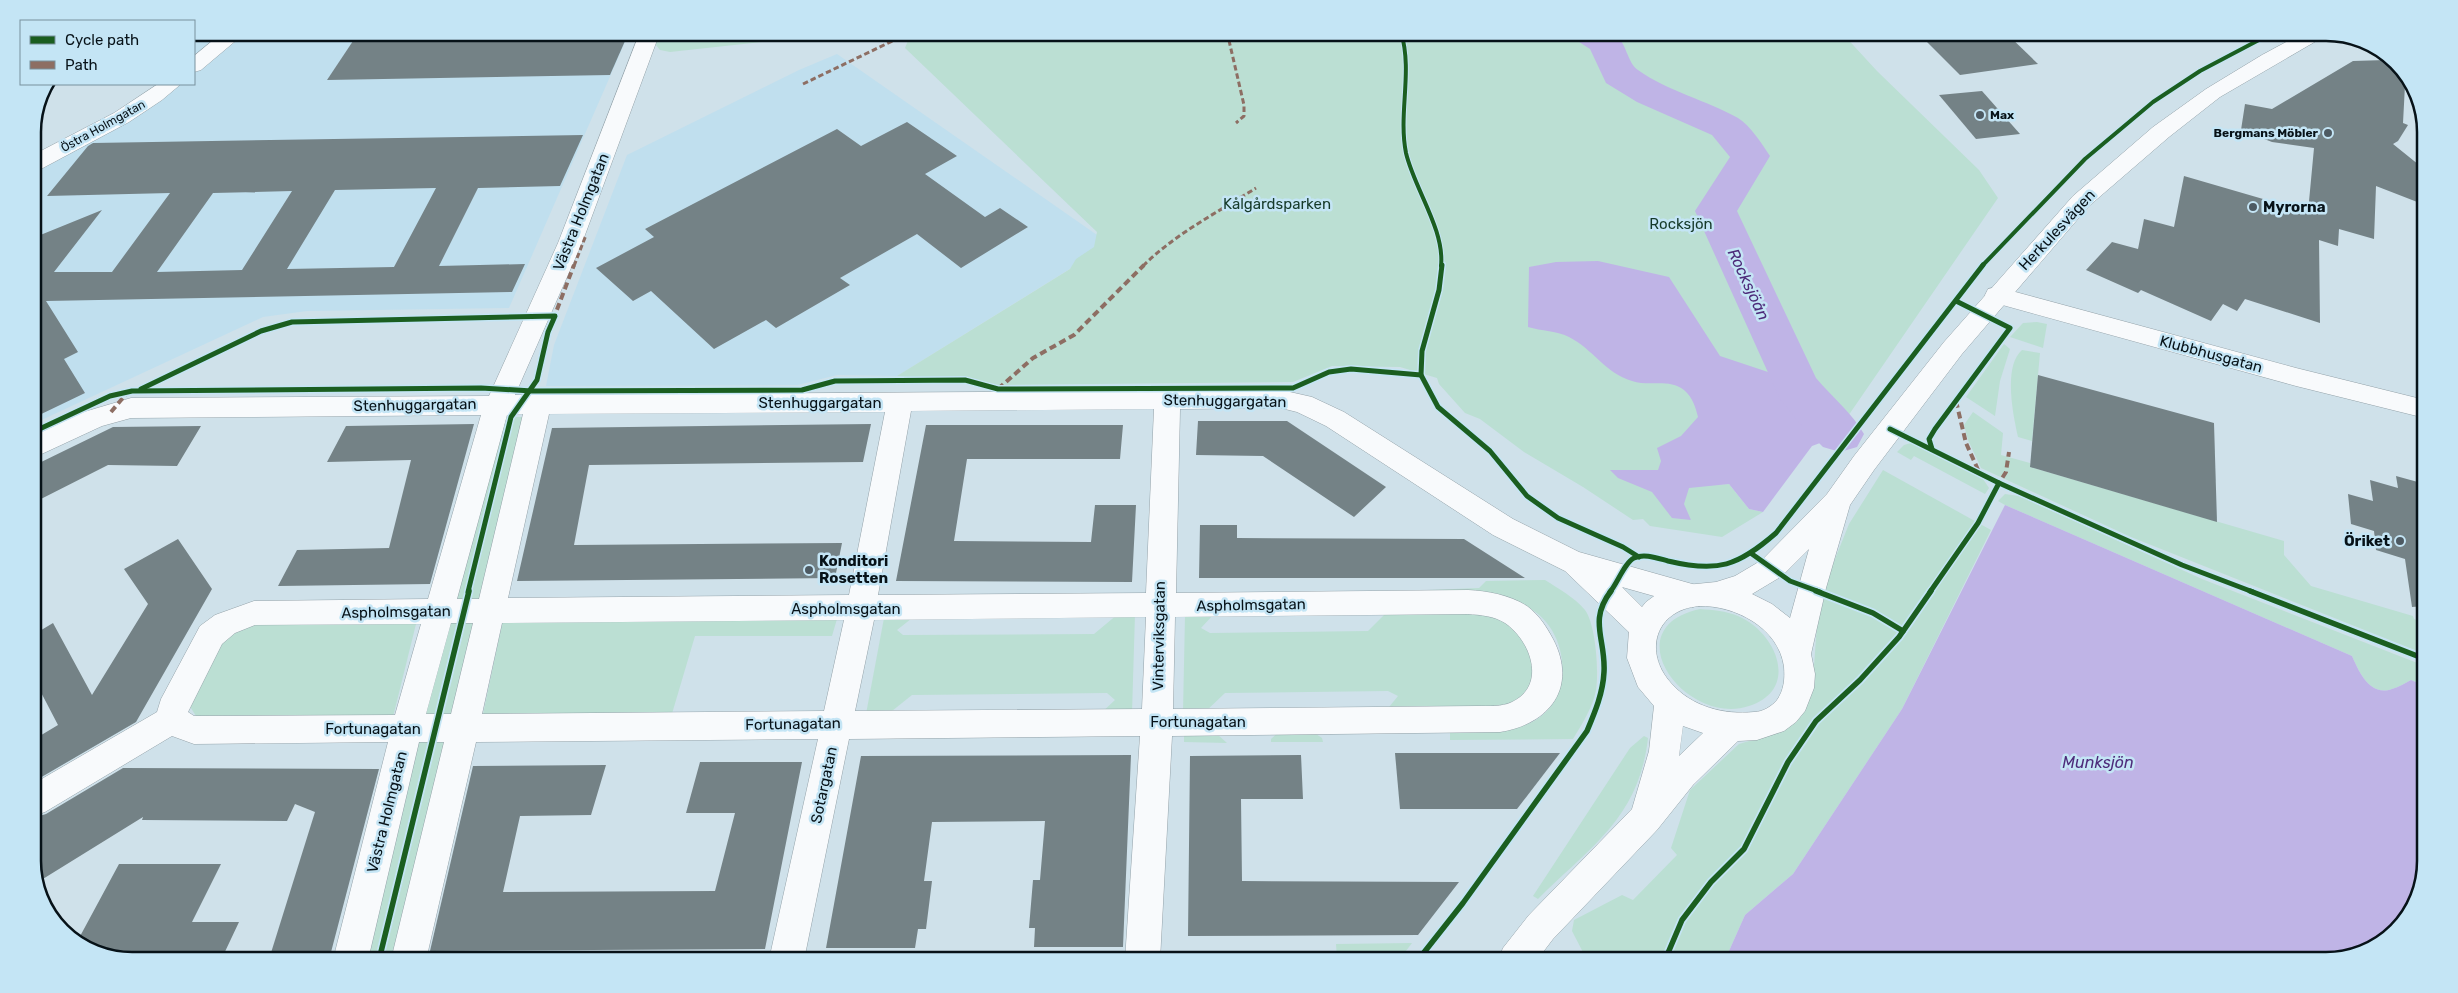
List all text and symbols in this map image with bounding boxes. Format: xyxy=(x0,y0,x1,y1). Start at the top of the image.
legend xyxy=(20,20,195,85)
text: Cycle path xyxy=(65,31,139,49)
text: Path xyxy=(65,56,98,74)
street label: Östra Holmgatan xyxy=(58,97,148,155)
place label: Max xyxy=(1990,108,2014,122)
marker: Max xyxy=(1974,109,1986,121)
place label: Bergmans Möbler xyxy=(2214,126,2319,140)
marker: Bergmans Möbler xyxy=(2322,127,2334,139)
street label: Västra Holmgatan xyxy=(549,151,613,273)
street label: Herkulesvägen xyxy=(2015,186,2099,274)
park label: Kålgårdsparken xyxy=(1223,195,1331,213)
place label: Myrorna xyxy=(2263,198,2326,216)
marker: Myrorna xyxy=(2247,201,2259,213)
park label: Rocksjön xyxy=(1649,215,1713,233)
water label: Rocksjöån xyxy=(1724,245,1773,323)
street label: Klubbhusgatan xyxy=(2158,332,2264,376)
street label: Stenhuggargatan xyxy=(1163,391,1287,411)
street label: Stenhuggargatan xyxy=(759,394,881,412)
street label: Stenhuggargatan xyxy=(353,395,477,415)
place label: Öriket xyxy=(2344,532,2390,550)
marker: Öriket xyxy=(2394,535,2406,547)
place label: Konditori Rosetten xyxy=(819,552,888,587)
marker: Konditori Rosetten xyxy=(803,564,815,576)
street label: Vinterviksgatan xyxy=(1149,581,1169,691)
street label: Aspholmsgatan xyxy=(1196,595,1306,615)
street label: Aspholmsgatan xyxy=(791,600,901,618)
street label: Aspholmsgatan xyxy=(341,602,451,622)
street label: Fortunagatan xyxy=(1150,713,1246,731)
street label: Fortunagatan xyxy=(745,714,841,734)
street label: Fortunagatan xyxy=(325,720,421,738)
street label: Sotargatan xyxy=(807,745,841,825)
street label: Västra Holmgatan xyxy=(363,749,411,875)
water label: Munksjön xyxy=(2062,753,2134,772)

